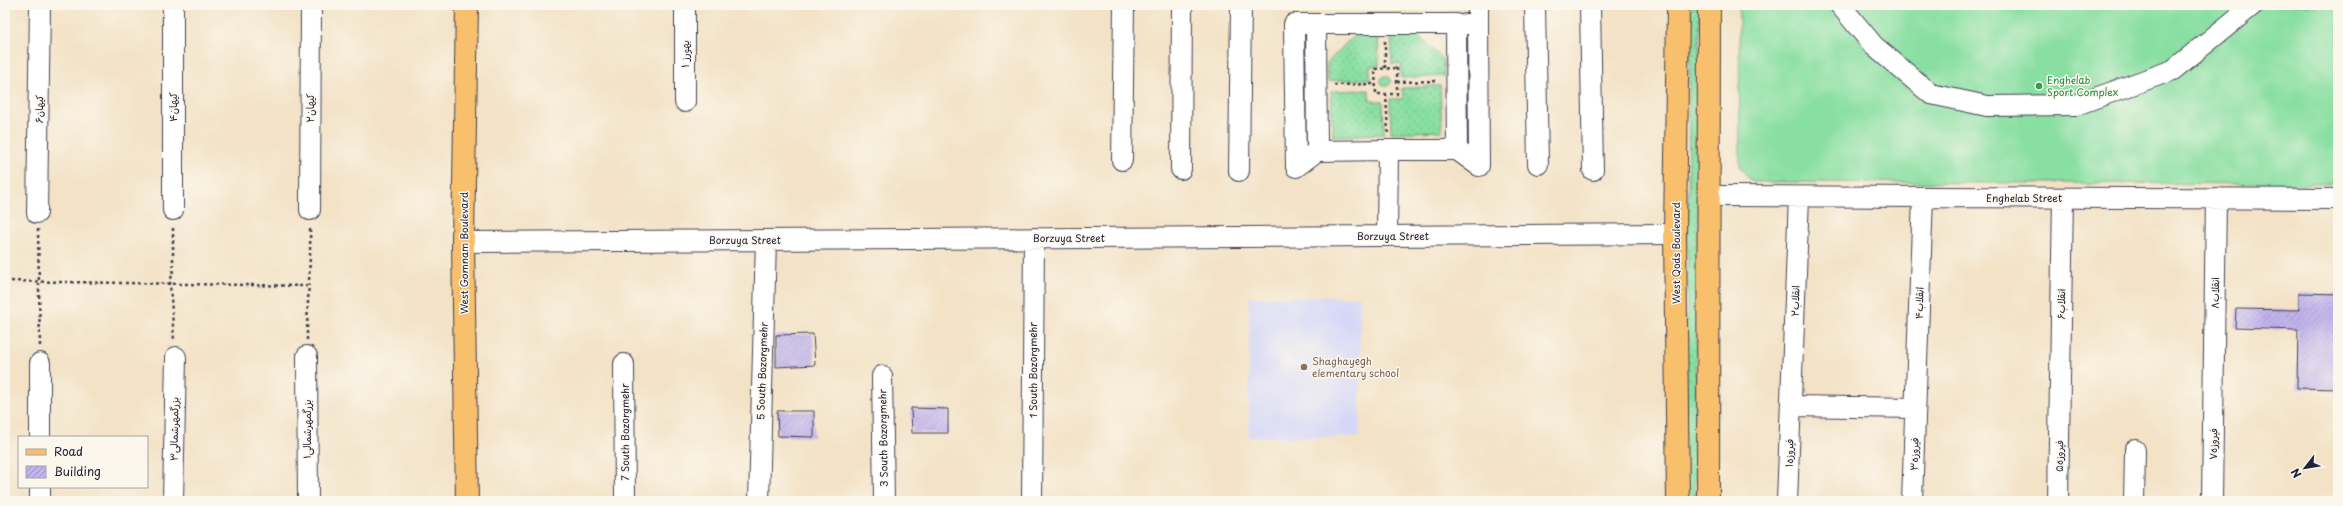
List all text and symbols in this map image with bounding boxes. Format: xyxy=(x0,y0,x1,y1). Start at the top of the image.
street label: بهورز ۱ xyxy=(677,40,693,68)
place label: Enghelab Sport Complex xyxy=(2047,72,2118,99)
marker: Enghelab Sport Complex xyxy=(2034,81,2044,91)
street label: کیهان۴ xyxy=(165,92,180,122)
street label: کیهان۲ xyxy=(302,94,317,122)
street label: کیهان۶ xyxy=(31,95,46,123)
street label: Enghelab Street xyxy=(1986,190,2062,205)
street label: West Gomnam Boulevard xyxy=(456,192,471,314)
street label: West Qods Boulevard xyxy=(1668,202,1683,304)
street label: Borzuya Street xyxy=(1357,228,1429,243)
street label: Borzuya Street xyxy=(1033,230,1105,245)
street label: Borzuya Street xyxy=(709,232,781,247)
street label: انقلاب۸ xyxy=(2207,277,2222,309)
street label: انقلاب۲ xyxy=(1786,285,1803,317)
street label: انقلاب۴ xyxy=(1910,287,1927,319)
street label: انقلاب۶ xyxy=(2053,288,2068,320)
street label: 5 South Bozorgmehr xyxy=(752,321,771,420)
street label: 1 South Bozorgmehr xyxy=(1025,322,1040,418)
place label: Shaghayegh elementary school xyxy=(1312,353,1399,380)
marker: Shaghayegh elementary school xyxy=(1299,362,1309,372)
street label: 7 South Bozorgmehr xyxy=(617,383,632,481)
street label: 3 South Bozorgmehr xyxy=(874,388,891,487)
street label: بزرگمهرشمالی۳ xyxy=(165,397,183,461)
street label: بزرگمهرشمالی۱ xyxy=(299,399,315,459)
street label: فیروزه۷ xyxy=(2205,428,2220,460)
legend xyxy=(18,436,148,488)
street label: فیروزه۳ xyxy=(1905,437,1922,471)
street label: فیروزه۱ xyxy=(1781,439,1796,467)
street label: فیروزه۵ xyxy=(2051,440,2066,472)
text: Road xyxy=(54,442,83,460)
north arrow xyxy=(2285,448,2325,488)
text: Building xyxy=(54,462,101,480)
text: N xyxy=(2286,465,2306,482)

